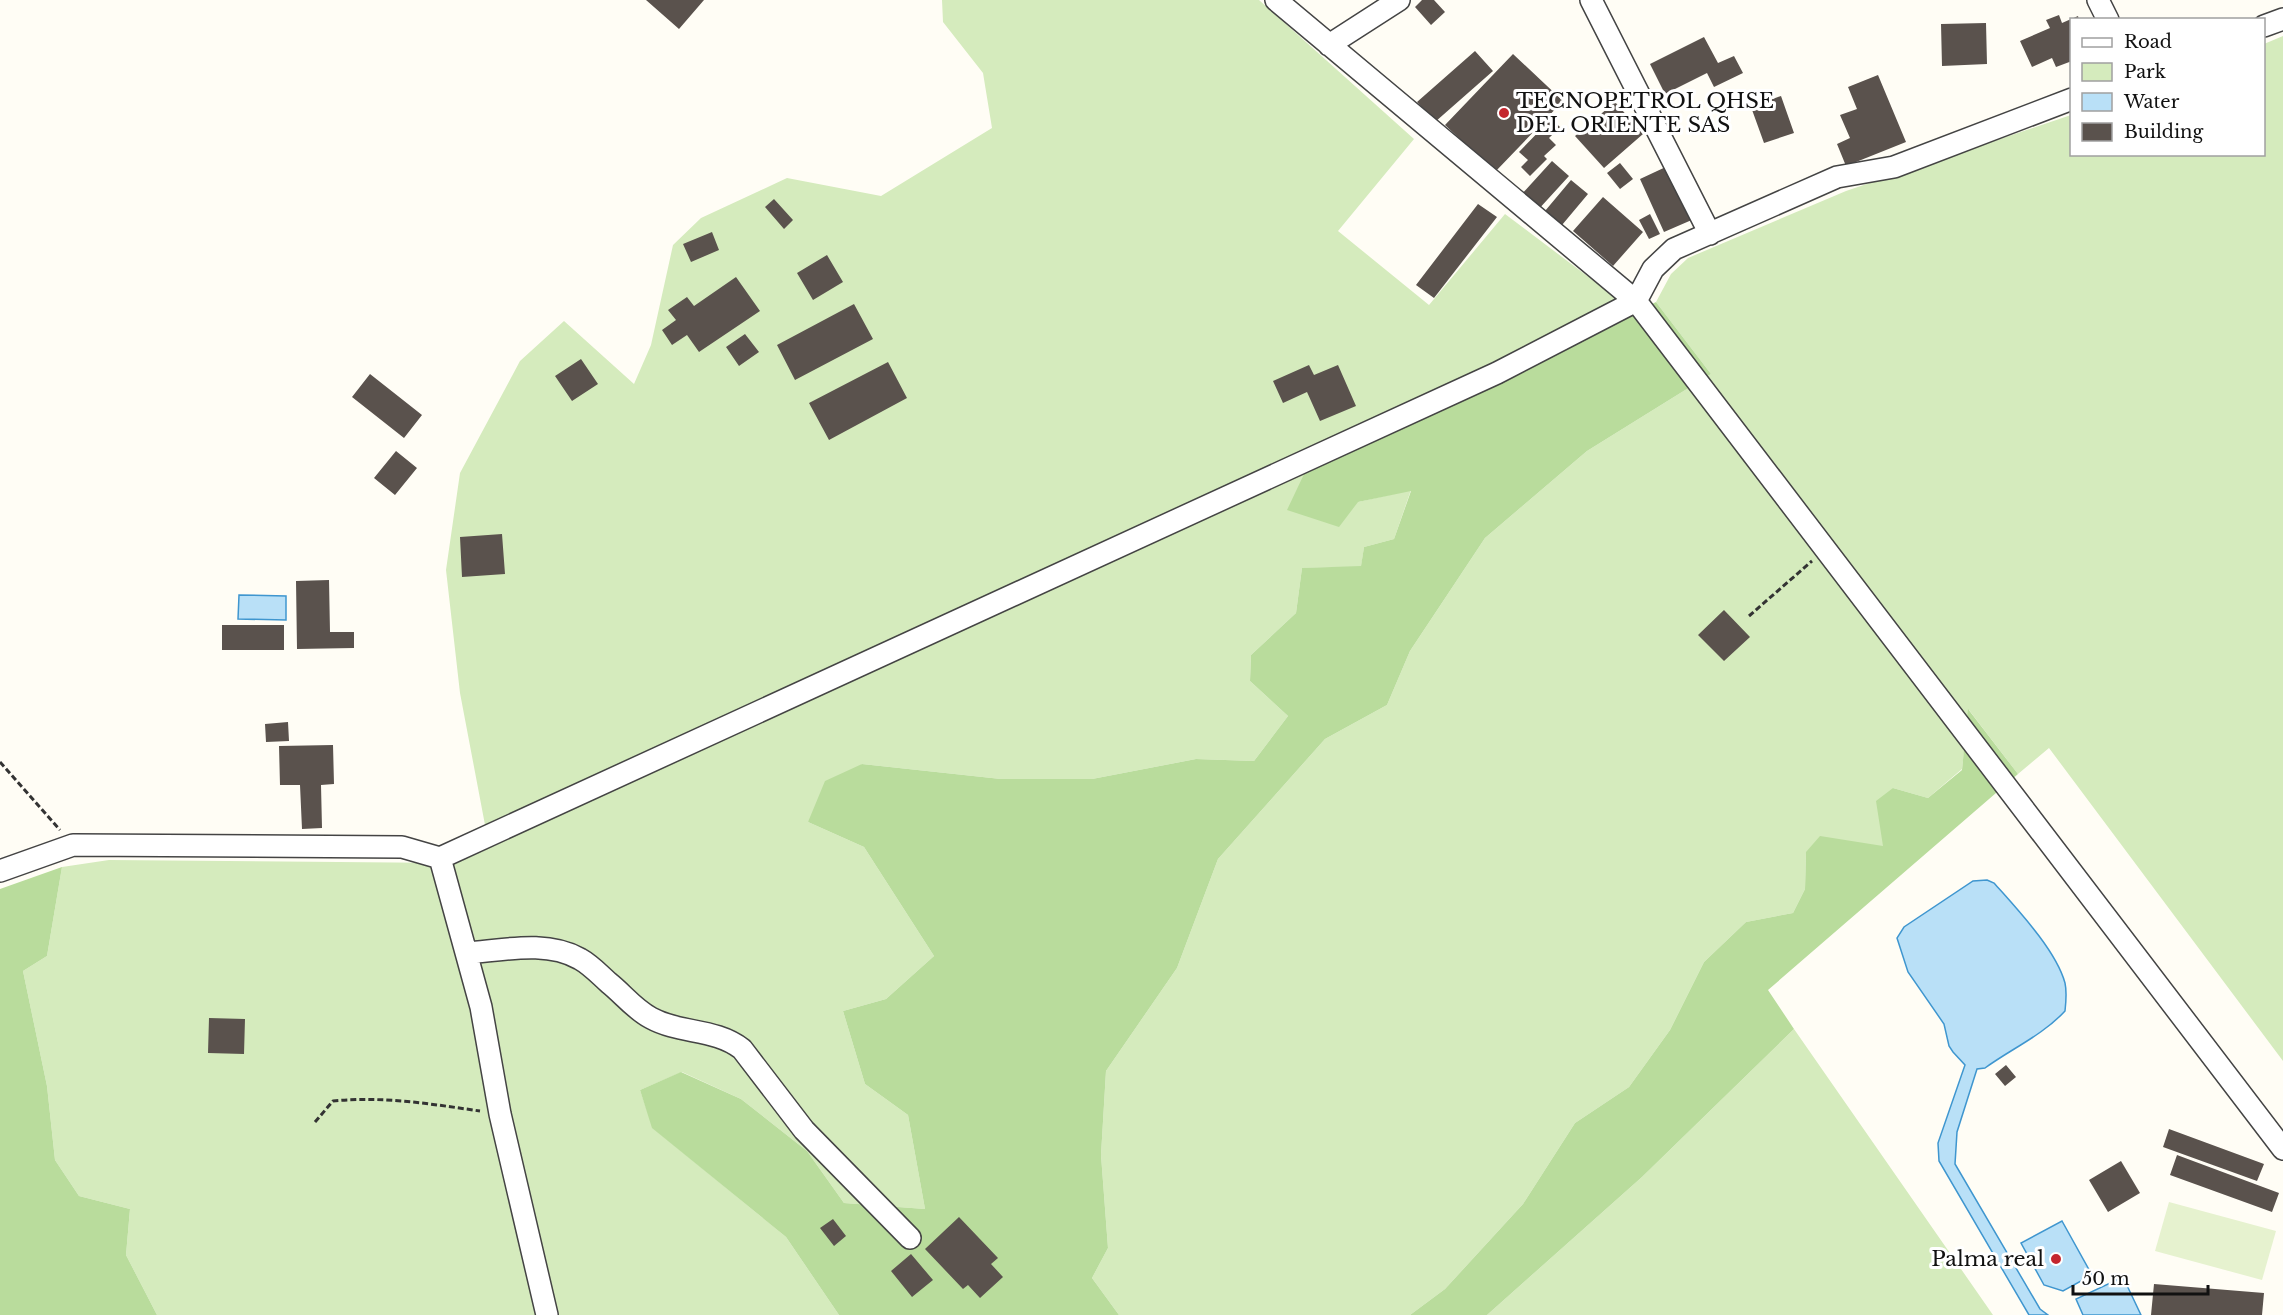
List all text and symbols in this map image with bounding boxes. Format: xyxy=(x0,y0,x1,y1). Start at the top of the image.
legend xyxy=(2070,18,2265,156)
text: Road xyxy=(2124,31,2172,53)
text: Park xyxy=(2124,61,2166,83)
place label: TECNOPETROL QHSE DEL ORIENTE SAS xyxy=(1516,88,1774,138)
text: Water xyxy=(2123,91,2180,113)
marker: TECNOPETROL QHSE DEL ORIENTE SAS xyxy=(1497,106,1511,120)
text: Building xyxy=(2124,121,2203,143)
place label: Palma real xyxy=(1931,1246,2044,1272)
marker: Palma real xyxy=(2049,1252,2063,1266)
scale bar xyxy=(2073,1258,2208,1296)
text: 50 m xyxy=(2082,1268,2130,1290)

